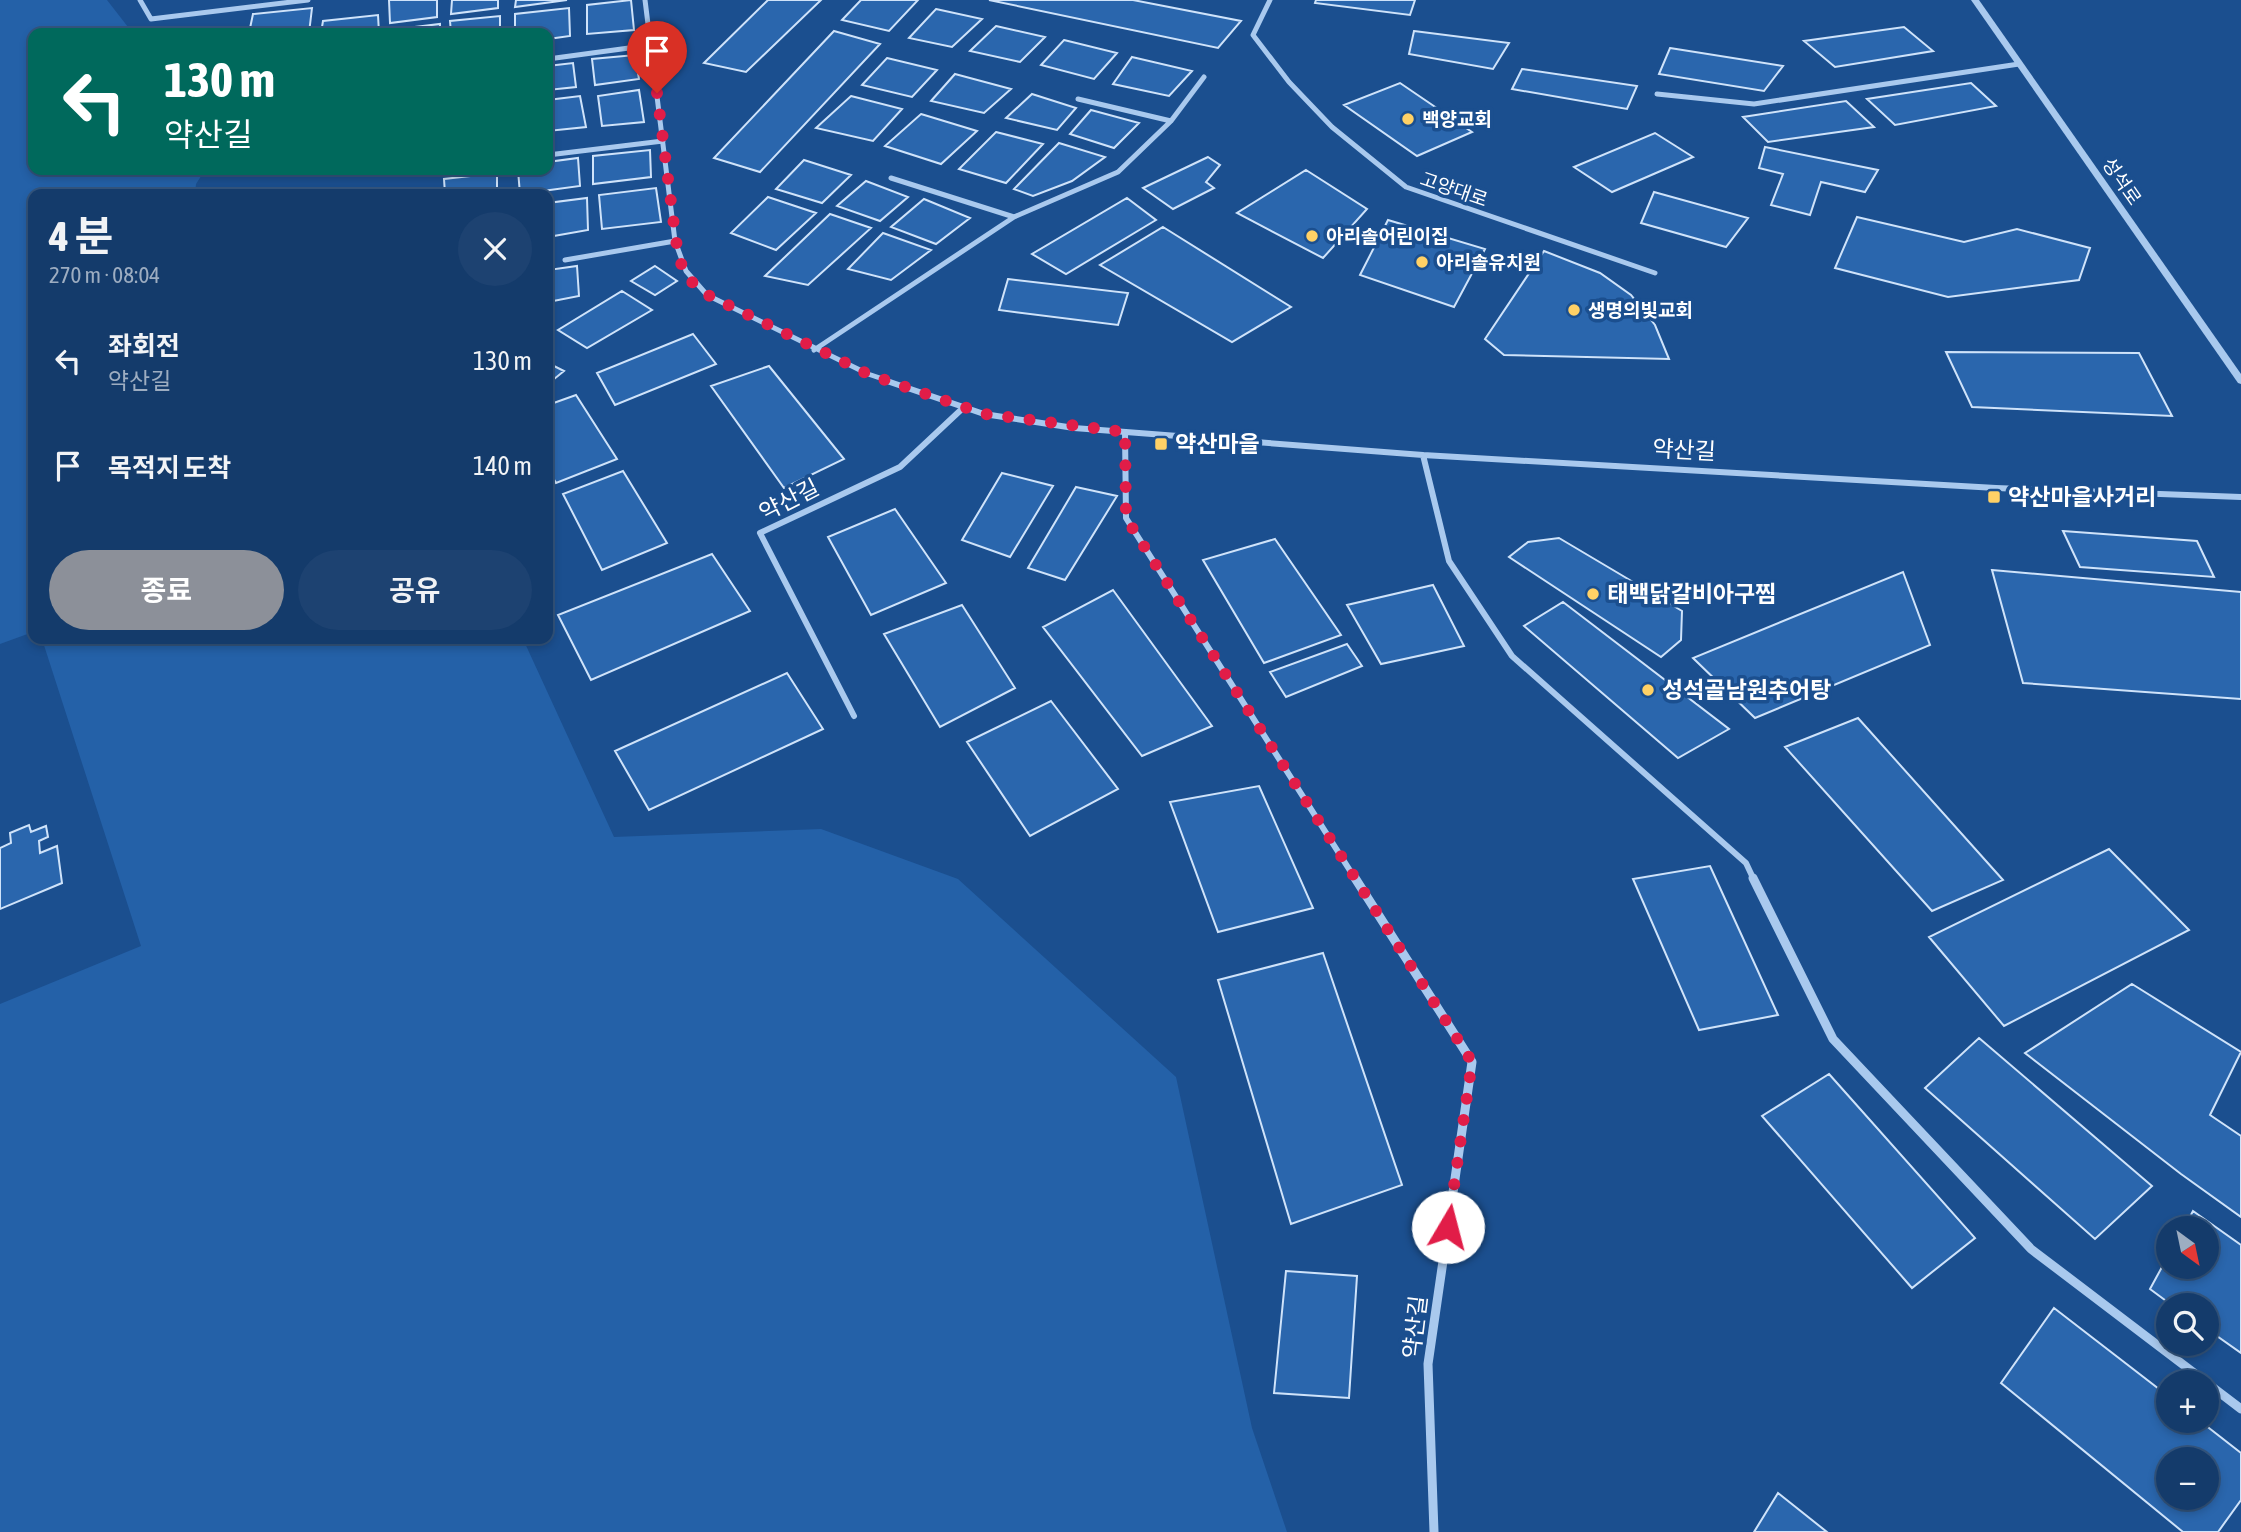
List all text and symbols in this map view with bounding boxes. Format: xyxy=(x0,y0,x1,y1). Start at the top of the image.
pin xyxy=(627,21,687,93)
icon: arrive xyxy=(638,32,676,70)
text: 130 m xyxy=(164,51,275,107)
icon: left xyxy=(49,56,140,147)
place label: 백양교회 xyxy=(1422,108,1492,130)
marker: 백양교회 xyxy=(1400,111,1416,127)
text: 약산길 xyxy=(164,116,252,153)
street label: 성석로 xyxy=(2098,153,2146,209)
street label: 고양대로 xyxy=(1417,167,1491,211)
text: 4 분 xyxy=(49,212,113,260)
button: close xyxy=(458,212,532,286)
place label: 아리솔어린이집 xyxy=(1326,225,1448,247)
marker: 아리솔어린이집 xyxy=(1304,228,1320,244)
place label: 아리솔유치원 xyxy=(1436,251,1541,273)
marker: 아리솔유치원 xyxy=(1414,254,1430,270)
text: 270 m · 08:04 xyxy=(49,262,160,288)
place label: 생명의빛교회 xyxy=(1588,299,1693,321)
marker: 생명의빛교회 xyxy=(1566,302,1582,318)
text: 좌회전 xyxy=(108,331,180,361)
icon: left xyxy=(49,342,87,380)
text: 130 m xyxy=(473,346,532,376)
text: 약산길 xyxy=(108,368,171,394)
place label: 약산마을 xyxy=(1175,431,1260,457)
street label: 약산길 xyxy=(1652,435,1716,465)
marker: 약산마을 xyxy=(1153,436,1169,452)
icon: arrive xyxy=(49,447,87,485)
text: 140 m xyxy=(473,451,532,481)
text: 목적지 도착 xyxy=(108,453,231,483)
street label: 약산길 xyxy=(755,474,823,526)
place label: 약산마을사거리 xyxy=(2008,484,2156,510)
marker: 약산마을사거리 xyxy=(1986,489,2002,505)
button: 종료 xyxy=(49,550,284,630)
button: 공유 xyxy=(298,550,532,630)
place label: 태백닭갈비아구찜 xyxy=(1607,581,1776,607)
marker: 태백닭갈비아구찜 xyxy=(1585,586,1601,602)
place label: 성석골남원추어탕 xyxy=(1662,677,1831,703)
marker: 성석골남원추어탕 xyxy=(1640,682,1656,698)
position arrow xyxy=(1411,1190,1485,1264)
north arrow xyxy=(2156,1216,2219,1279)
map controls xyxy=(2156,1216,2219,1510)
button: search xyxy=(2156,1293,2219,1356)
street label: 약산길 xyxy=(1398,1294,1432,1360)
button: + xyxy=(2156,1370,2219,1433)
button: − xyxy=(2156,1447,2219,1510)

